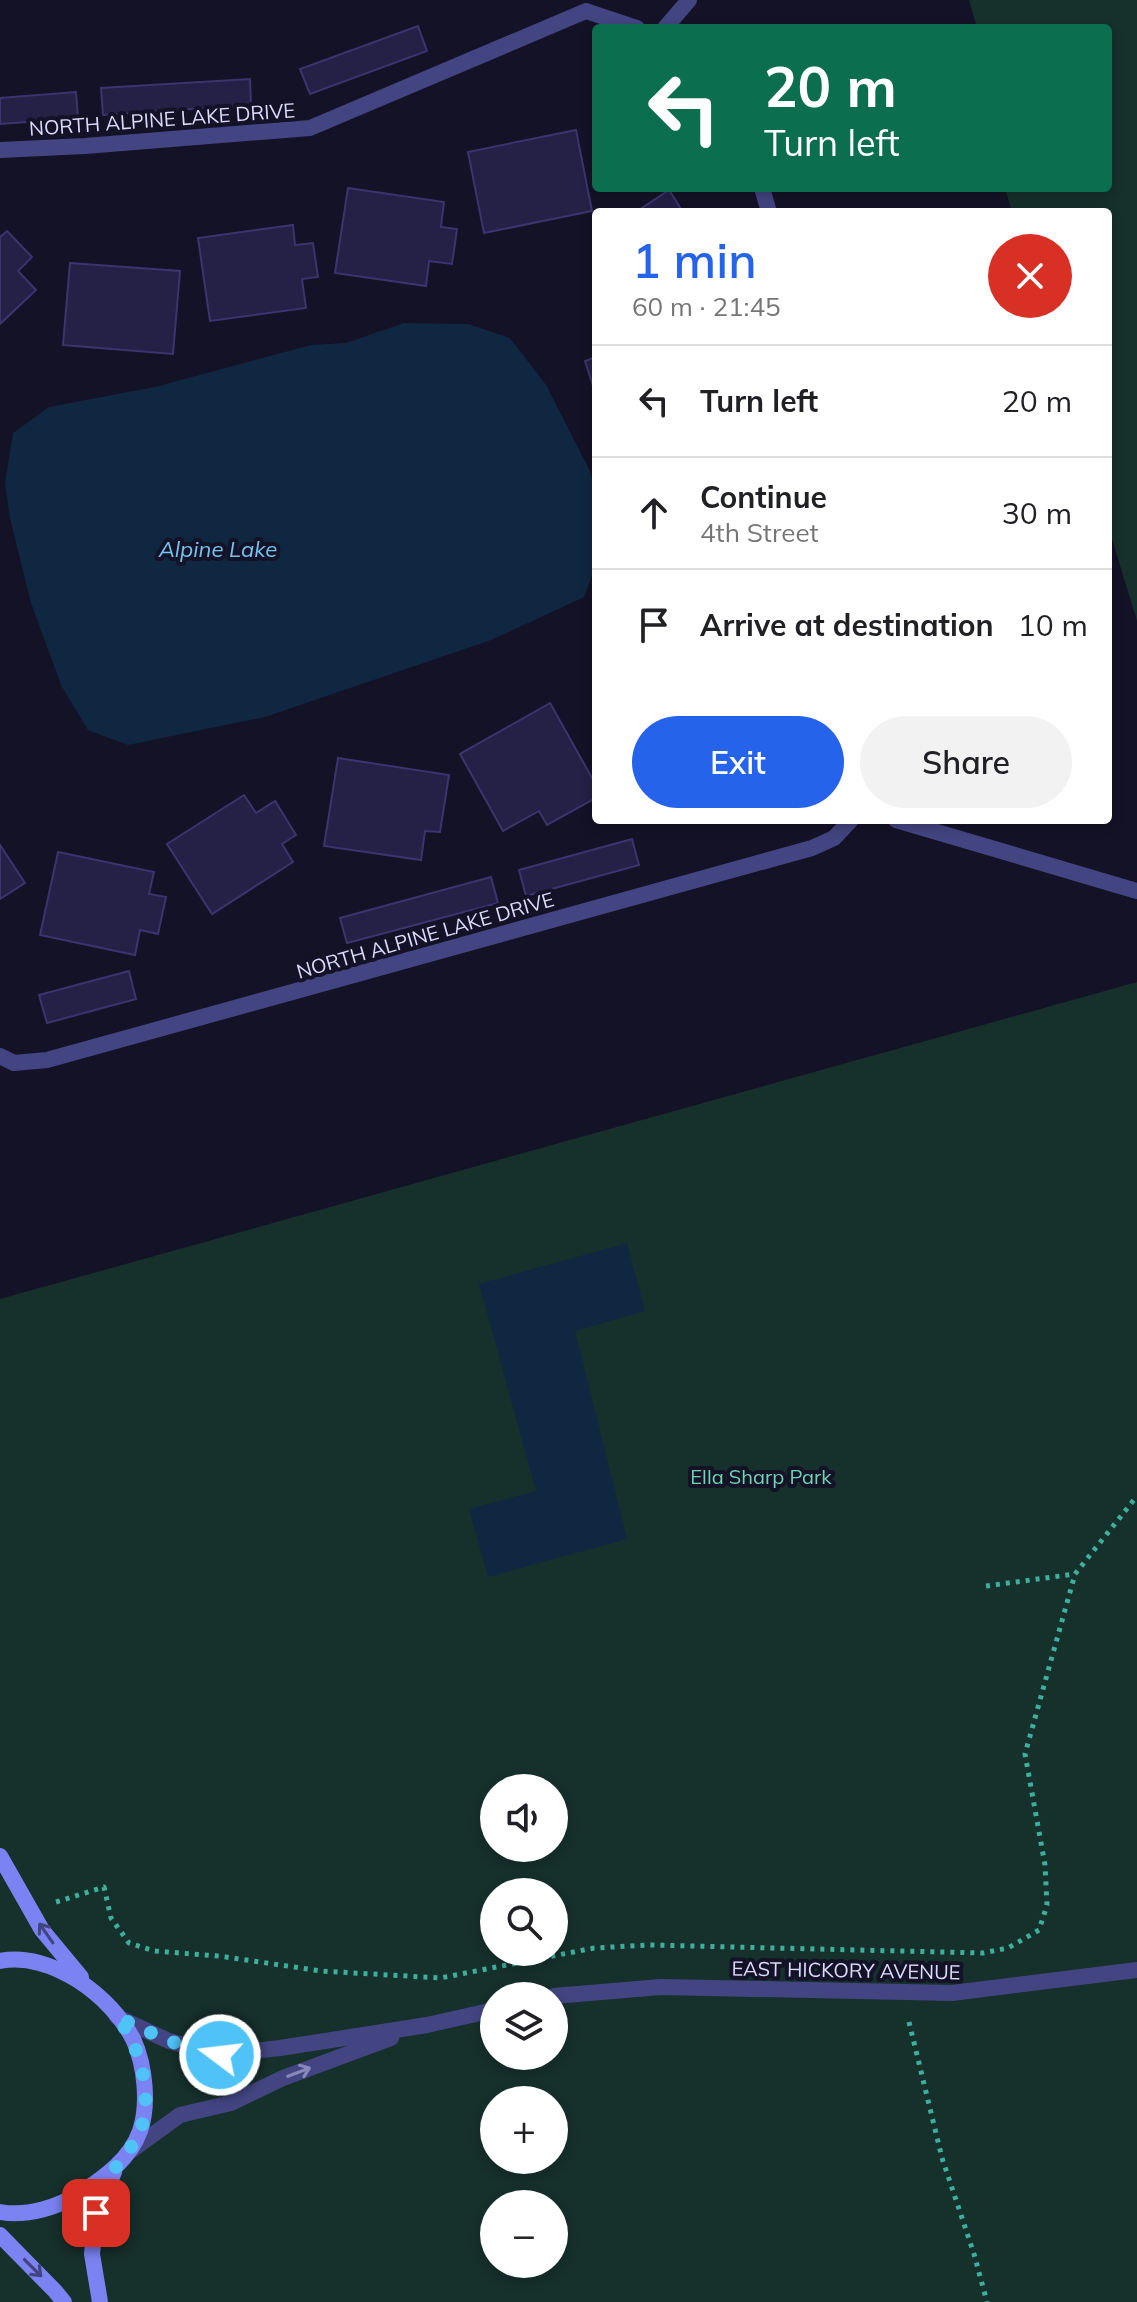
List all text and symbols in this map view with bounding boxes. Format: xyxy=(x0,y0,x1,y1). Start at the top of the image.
text: 20 m xyxy=(764,51,897,121)
icon: left xyxy=(632,56,736,160)
street label: NORTH ALPINE LAKE DRIVE xyxy=(28,97,296,141)
text: Turn left xyxy=(764,120,900,165)
text: 1 min xyxy=(632,230,757,290)
button: close xyxy=(988,234,1072,318)
text: 60 m · 21:45 xyxy=(632,290,781,323)
icon: left xyxy=(632,379,676,423)
text: Turn left xyxy=(700,382,818,420)
text: 20 m xyxy=(1002,382,1072,420)
text: Continue xyxy=(700,478,827,516)
icon: ahead xyxy=(632,491,676,535)
text: 30 m xyxy=(1002,494,1072,532)
text: 4th Street xyxy=(700,516,819,549)
water label: Alpine Lake xyxy=(158,535,277,563)
icon: arrive xyxy=(632,603,676,647)
text: Arrive at destination xyxy=(700,606,994,644)
text: 10 m xyxy=(1018,606,1088,644)
button: Exit xyxy=(632,716,844,808)
button: Share xyxy=(860,716,1072,808)
street label: NORTH ALPINE LAKE DRIVE xyxy=(293,886,557,984)
park label: Ella Sharp Park xyxy=(690,1464,832,1489)
map controls xyxy=(480,1774,568,2278)
button: sound xyxy=(480,1774,568,1862)
button: search xyxy=(480,1878,568,1966)
one-way arrow xyxy=(38,1923,54,1945)
street label: EAST HICKORY AVENUE xyxy=(731,1956,961,1984)
button: layers xyxy=(480,1982,568,2070)
position arrow xyxy=(178,2013,262,2097)
one-way arrow xyxy=(286,2064,310,2078)
button: + xyxy=(480,2086,568,2174)
pin xyxy=(62,2179,130,2247)
button: − xyxy=(480,2190,568,2278)
icon: arrive xyxy=(74,2191,118,2235)
one-way arrow xyxy=(23,2258,42,2277)

